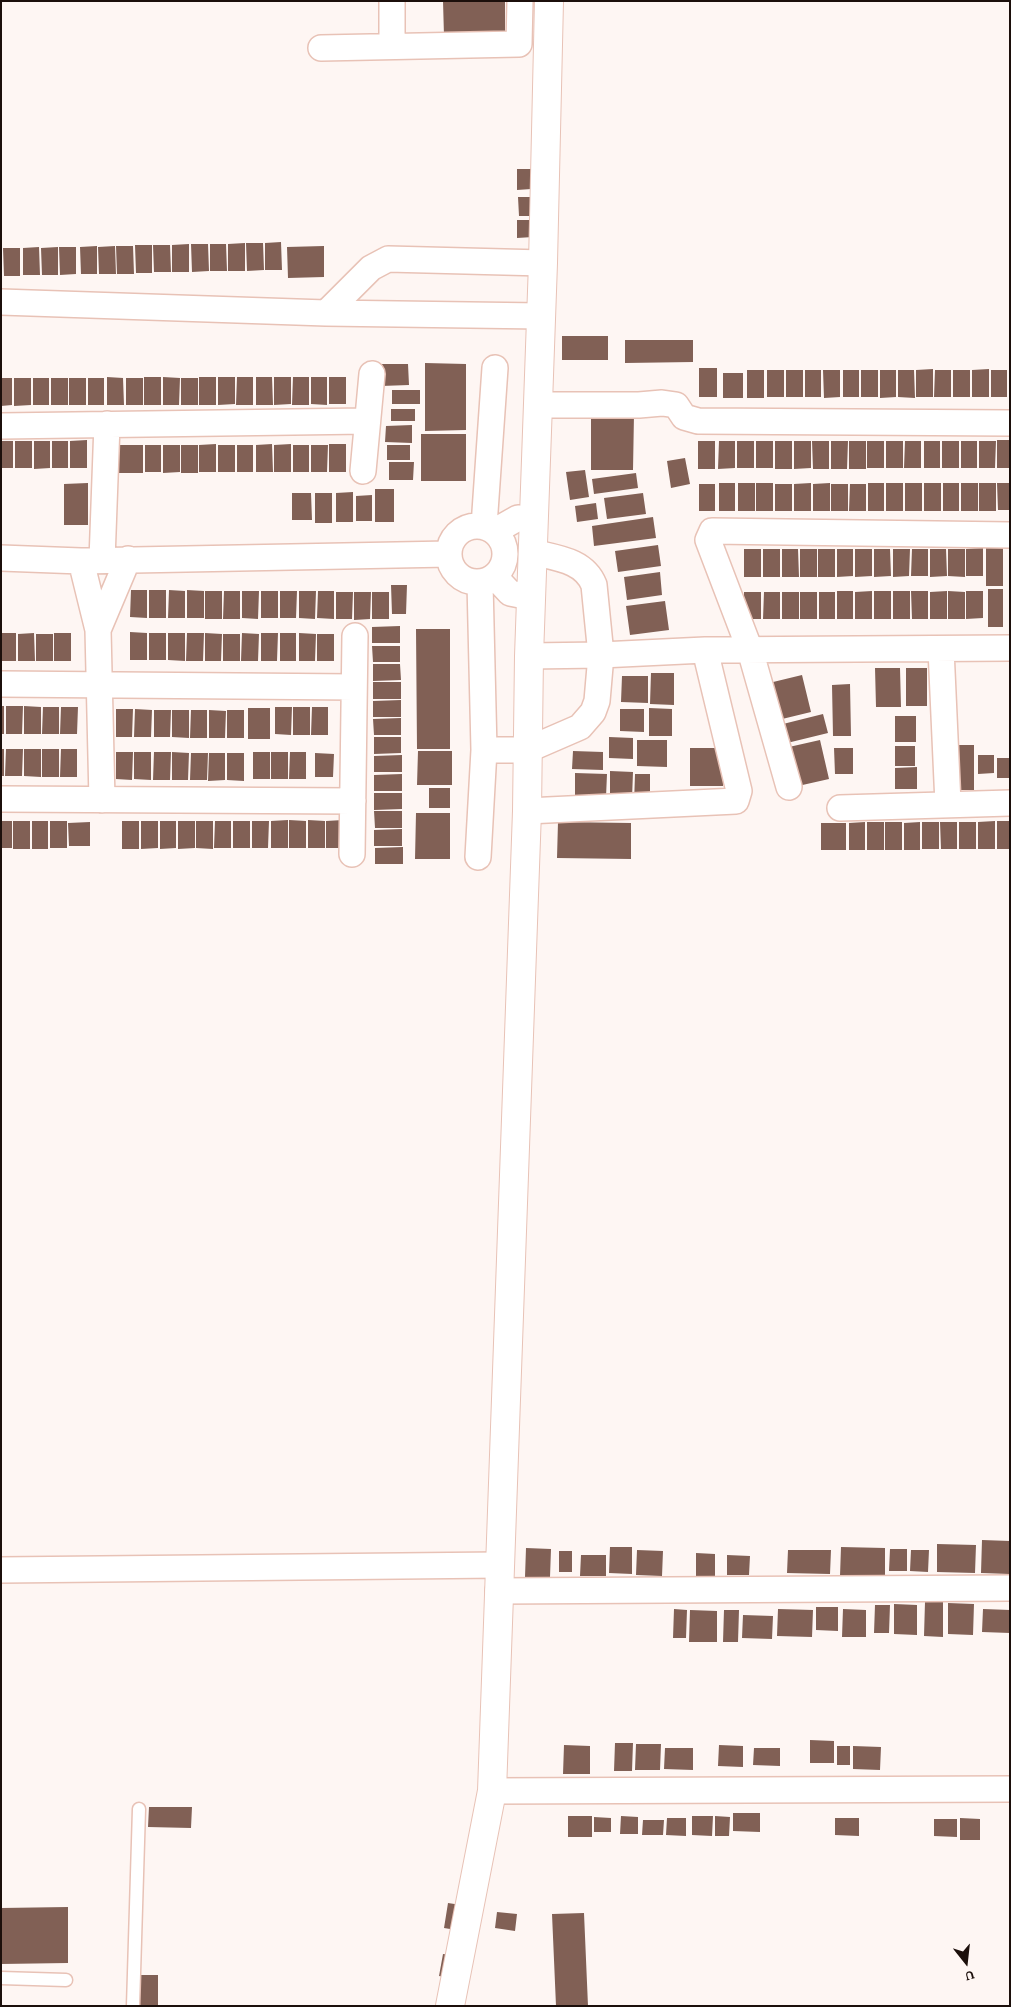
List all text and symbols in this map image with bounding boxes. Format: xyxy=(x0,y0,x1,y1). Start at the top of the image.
north arrow xyxy=(941,1937,991,1987)
text: U xyxy=(963,1967,977,1985)

